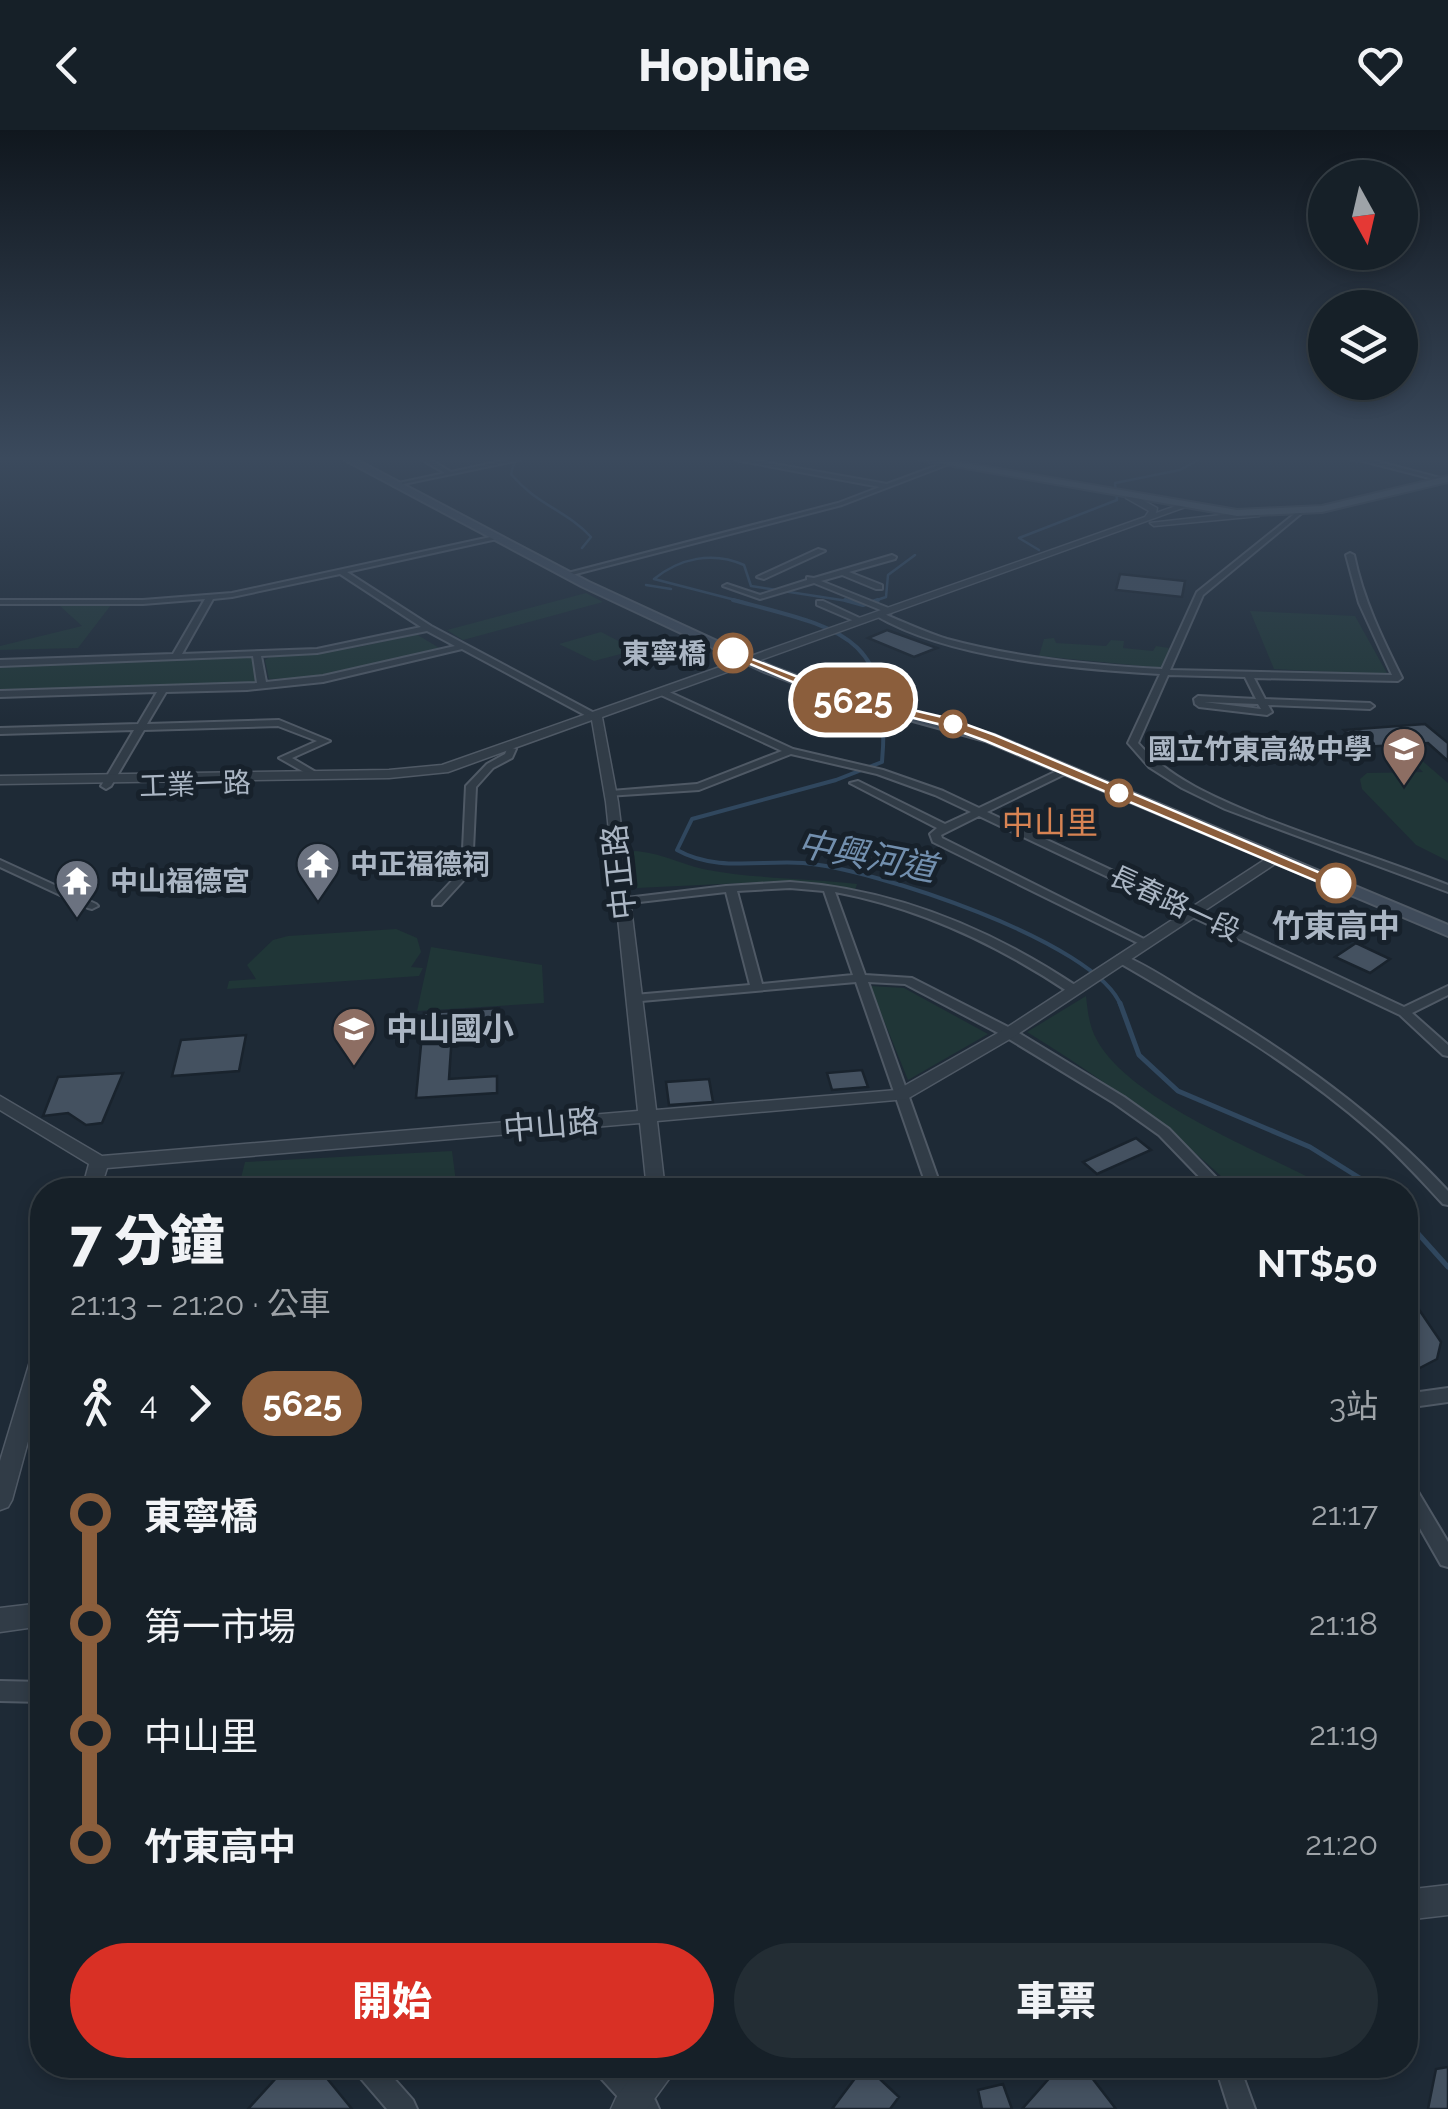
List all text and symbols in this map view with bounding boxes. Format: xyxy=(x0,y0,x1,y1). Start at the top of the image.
icon: back xyxy=(40,38,95,93)
icon: heart xyxy=(1353,38,1408,93)
text: Hopline xyxy=(638,39,810,92)
north arrow xyxy=(1308,160,1418,270)
map controls xyxy=(1308,160,1418,400)
button: layers xyxy=(1308,290,1418,400)
marker: 東寧橋 xyxy=(714,634,752,672)
place label: 東寧橋 xyxy=(622,637,706,670)
line badge: 5625 xyxy=(783,668,923,732)
text: 5625 xyxy=(813,680,893,721)
unlabelled marker xyxy=(940,711,966,737)
school or university icon: 國立竹東高級中學 xyxy=(1381,726,1427,787)
place label: 國立竹東高級中學 xyxy=(1148,733,1372,766)
street label: 工業一路 xyxy=(138,766,252,803)
unlabelled marker xyxy=(1106,780,1132,806)
district label: 中山里 xyxy=(1002,804,1098,841)
street label: 中正路 xyxy=(595,822,642,922)
water label: 中興河道 xyxy=(794,822,945,890)
temple icon: 中正福德祠 xyxy=(295,841,341,902)
place label: 中正福德祠 xyxy=(350,848,490,881)
temple icon: 中山福德宮 xyxy=(54,858,100,919)
street label: 長春路一段 xyxy=(1104,859,1245,948)
marker: 竹東高中 xyxy=(1317,864,1355,902)
place label: 中山福德宮 xyxy=(110,865,250,898)
place label: 竹東高中 xyxy=(1272,907,1400,944)
school or university icon: 中山國小 xyxy=(331,1006,377,1067)
place label: 中山國小 xyxy=(386,1010,514,1047)
street label: 中山路 xyxy=(502,1102,600,1147)
text: 7 分鐘 xyxy=(70,1208,225,1273)
text: NT$50 xyxy=(1257,1241,1378,1286)
text: 21:13 – 21:20 · 公車 xyxy=(70,1285,331,1322)
icon: walk xyxy=(70,1376,125,1431)
icon: forward xyxy=(172,1376,227,1431)
text: 5625 xyxy=(262,1383,342,1424)
text: 4 xyxy=(140,1385,157,1422)
text: 3站 xyxy=(1329,1387,1378,1424)
text: 東寧橋 xyxy=(144,1494,258,1539)
text: 21:17 xyxy=(1311,1495,1378,1532)
text: 第一市場 xyxy=(144,1604,296,1649)
text: 21:18 xyxy=(1309,1605,1378,1642)
text: 中山里 xyxy=(144,1714,258,1759)
text: 21:19 xyxy=(1309,1715,1378,1752)
text: 竹東高中 xyxy=(144,1824,296,1869)
text: 21:20 xyxy=(1305,1825,1378,1862)
button: 開始 xyxy=(70,1943,714,2058)
button: 車票 xyxy=(734,1943,1378,2058)

